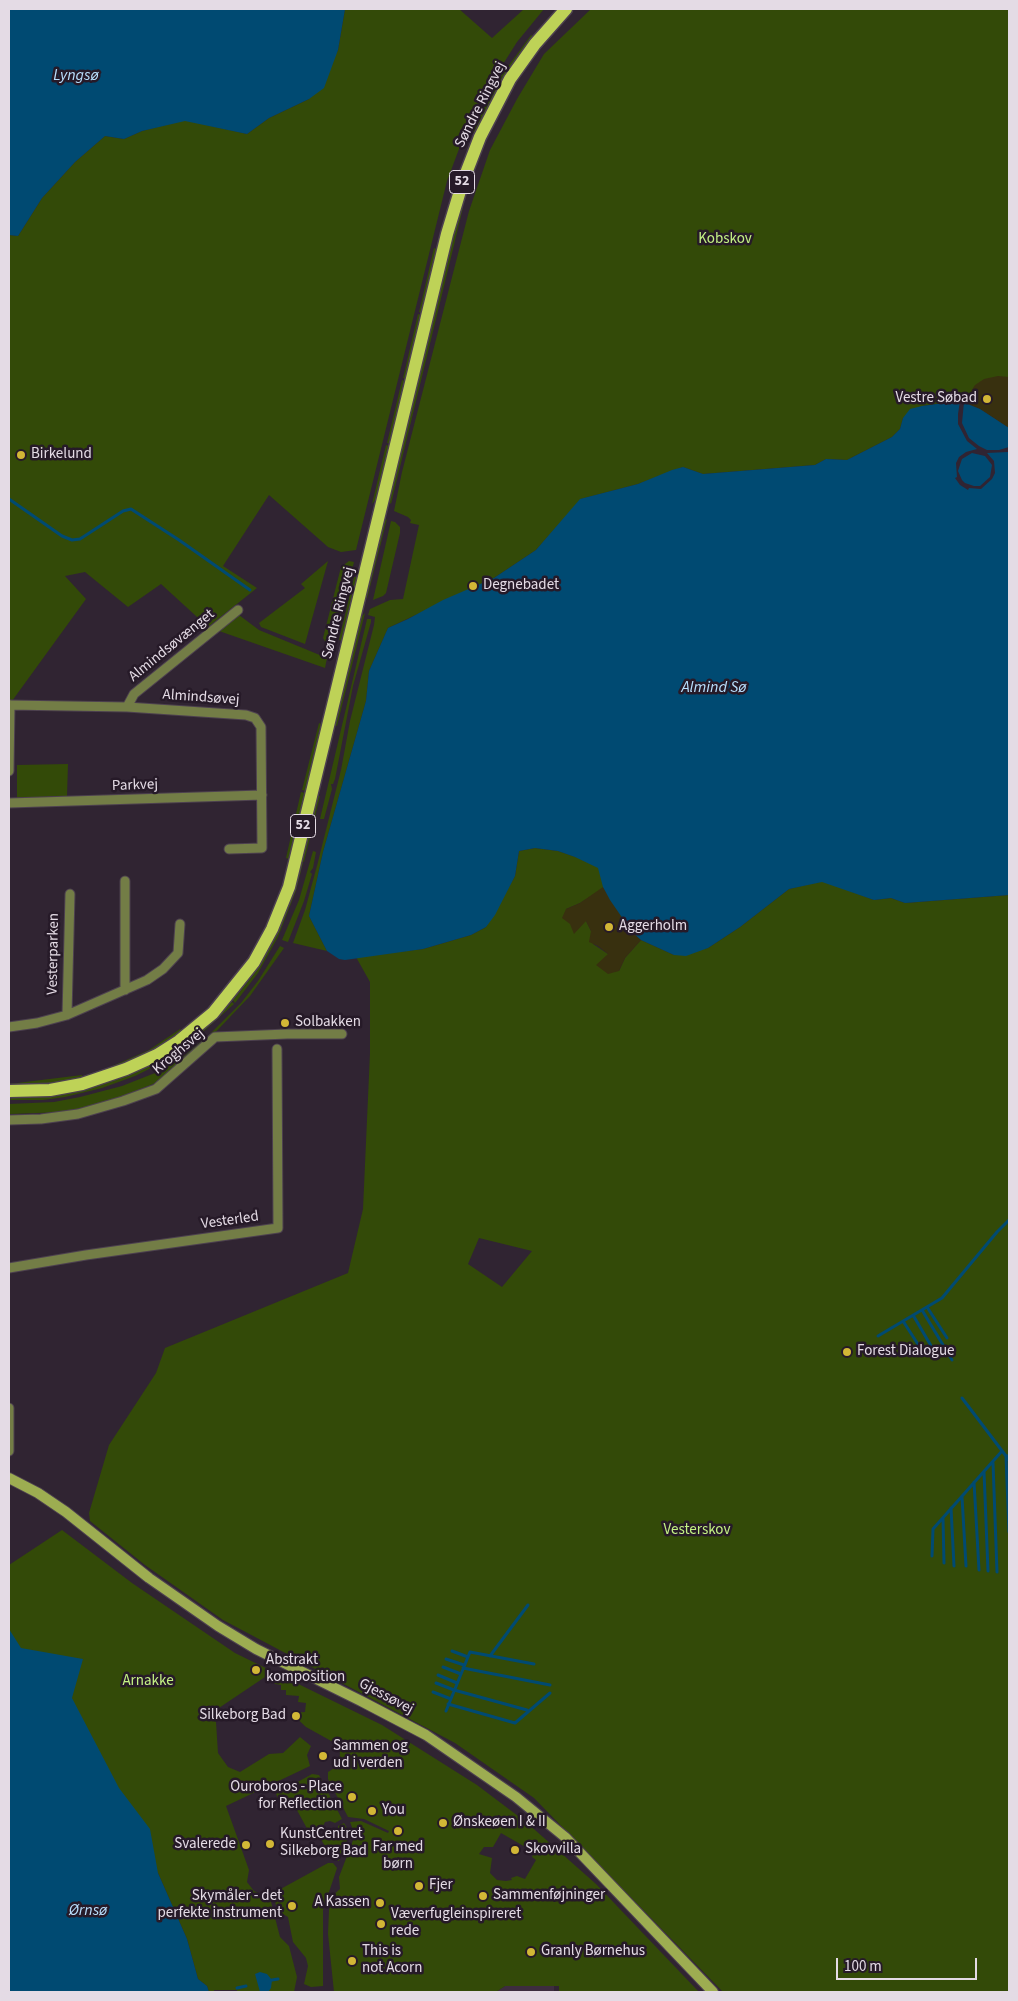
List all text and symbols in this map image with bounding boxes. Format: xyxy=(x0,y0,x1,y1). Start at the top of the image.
street label: Søndre Ringvej xyxy=(452,59,510,151)
water label: Lyngsø xyxy=(53,66,99,86)
road number: 52 xyxy=(450,170,474,193)
park label: Kobskov xyxy=(698,231,752,249)
place label: Vestre Søbad xyxy=(895,390,977,408)
marker: Vestre Søbad xyxy=(981,393,993,405)
place label: Birkelund xyxy=(31,446,92,464)
marker: Birkelund xyxy=(15,449,27,461)
street label: Søndre Ringvej xyxy=(319,565,359,661)
place label: Degnebadet xyxy=(483,577,559,595)
marker: Degnebadet xyxy=(467,580,479,592)
street label: Almindsøvænget xyxy=(125,606,219,686)
water label: Almind Sø xyxy=(681,678,747,698)
street label: Almindsøvej xyxy=(162,686,240,710)
street label: Parkvej xyxy=(112,776,158,796)
road number: 52 xyxy=(290,814,316,838)
street label: Vesterparken xyxy=(44,913,64,995)
place label: Aggerholm xyxy=(619,918,687,936)
marker: Aggerholm xyxy=(603,921,615,933)
place label: Solbakken xyxy=(295,1014,361,1032)
marker: Solbakken xyxy=(279,1017,291,1029)
street label: Kroghsvej xyxy=(149,1025,209,1079)
street label: Vesterled xyxy=(200,1208,260,1234)
place label: Forest Dialogue xyxy=(857,1343,954,1361)
marker: Forest Dialogue xyxy=(841,1346,853,1358)
park label: Vesterskov xyxy=(664,1522,730,1540)
place label: Abstrakt komposition xyxy=(266,1652,345,1687)
marker: Abstrakt komposition xyxy=(250,1664,262,1676)
park label: Arnakke xyxy=(122,1673,174,1691)
street label: Gjessøvej xyxy=(356,1675,416,1719)
place label: Silkeborg Bad xyxy=(199,1707,286,1725)
marker: Silkeborg Bad xyxy=(290,1710,302,1722)
place label: Sammen og ud i verden xyxy=(333,1738,408,1773)
marker: Sammen og ud i verden xyxy=(317,1750,329,1762)
place label: Ouroboros - Place for Reflection xyxy=(230,1779,342,1814)
marker: Ouroboros - Place for Reflection xyxy=(346,1791,358,1803)
place label: You xyxy=(382,1802,405,1820)
marker: You xyxy=(366,1805,378,1817)
place label: Ønskeøen I & II xyxy=(453,1814,546,1832)
marker: Ønskeøen I & II xyxy=(437,1817,449,1829)
marker: Far med børn xyxy=(392,1825,404,1837)
place label: KunstCentret Silkeborg Bad xyxy=(280,1826,367,1861)
place label: Svalerede xyxy=(174,1836,236,1854)
marker: KunstCentret Silkeborg Bad xyxy=(264,1838,276,1850)
marker: Svalerede xyxy=(240,1839,252,1851)
place label: Far med børn xyxy=(373,1839,423,1874)
place label: Skovvilla xyxy=(525,1841,581,1859)
marker: Skovvilla xyxy=(509,1844,521,1856)
place label: Fjer xyxy=(429,1877,453,1895)
marker: Fjer xyxy=(413,1880,425,1892)
place label: Sammenføjninger xyxy=(493,1887,605,1905)
place label: Skymåler - det perfekte instrument xyxy=(157,1888,282,1923)
marker: Sammenføjninger xyxy=(477,1890,489,1902)
place label: A Kassen xyxy=(314,1894,370,1912)
marker: A Kassen xyxy=(374,1897,386,1909)
marker: Skymåler - det perfekte instrument xyxy=(286,1900,298,1912)
water label: Ørnsø xyxy=(69,1901,107,1921)
place label: Væverfugleinspireret rede xyxy=(391,1906,521,1941)
marker: Væverfugleinspireret rede xyxy=(375,1918,387,1930)
place label: This is not Acorn xyxy=(362,1943,422,1978)
place label: Granly Børnehus xyxy=(541,1943,645,1961)
marker: Granly Børnehus xyxy=(525,1946,537,1958)
scale bar xyxy=(838,1948,979,1980)
marker: This is not Acorn xyxy=(346,1955,358,1967)
text: 100 m xyxy=(844,1956,882,1977)

